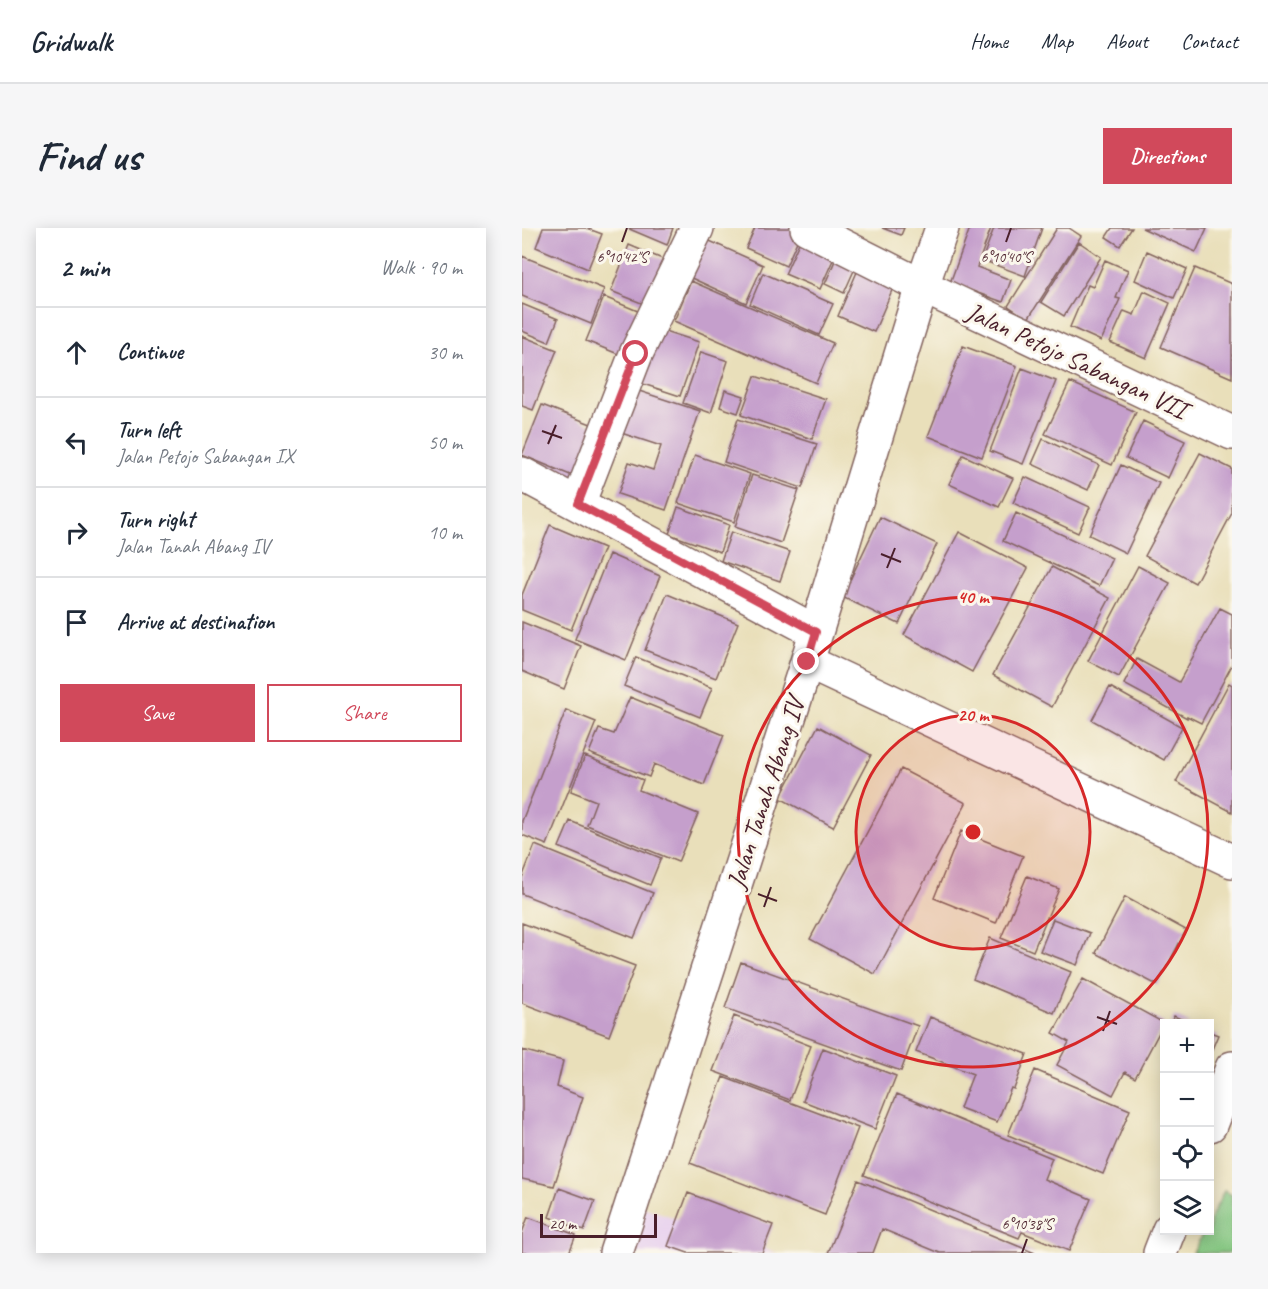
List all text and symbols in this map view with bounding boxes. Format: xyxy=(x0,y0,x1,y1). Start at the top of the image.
text: Gridwalk xyxy=(30,24,112,59)
text: Home xyxy=(970,28,1008,54)
text: Map xyxy=(1041,28,1073,54)
text: About xyxy=(1106,28,1148,54)
text: Contact xyxy=(1181,28,1238,54)
button: Directions xyxy=(1103,128,1232,184)
text: Find us xyxy=(36,130,141,183)
text: 6°10'42"S xyxy=(597,248,650,267)
text: 6°10'40"S xyxy=(981,248,1034,267)
text: 2 min xyxy=(60,251,110,284)
text: Walk · 90 m xyxy=(381,255,462,280)
street label: Jalan Petojo Sabangan VII xyxy=(959,294,1198,428)
icon: ahead xyxy=(60,336,93,369)
text: Continue xyxy=(117,338,183,366)
text: 30 m xyxy=(428,340,462,365)
route start xyxy=(622,340,648,366)
text: Turn left xyxy=(117,416,181,444)
icon: left xyxy=(60,426,93,459)
text: 50 m xyxy=(428,430,462,455)
text: Jalan Petojo Sabangan IX xyxy=(117,444,294,469)
text: Turn right xyxy=(117,506,194,534)
icon: right xyxy=(60,516,93,549)
text: 10 m xyxy=(428,520,462,545)
text: Jalan Tanah Abang IV xyxy=(117,534,270,559)
text: 40 m xyxy=(958,586,990,608)
icon: arrive xyxy=(60,606,93,639)
text: Arrive at destination xyxy=(117,608,274,636)
route end xyxy=(793,648,819,674)
button: Save xyxy=(60,684,255,742)
button: Share xyxy=(267,684,462,742)
street label: Jalan Tanah Abang IV xyxy=(719,689,813,895)
text: 20 m xyxy=(958,704,990,726)
centre of rings xyxy=(963,822,983,842)
map controls xyxy=(1160,1019,1214,1235)
button: + xyxy=(1160,1019,1214,1073)
button: − xyxy=(1160,1073,1214,1127)
button: locate xyxy=(1160,1127,1214,1181)
button: layers xyxy=(1160,1181,1214,1235)
scale bar xyxy=(540,1211,657,1238)
text: 20 m xyxy=(549,1214,576,1234)
text: 6°10'38"S xyxy=(1002,1215,1055,1234)

